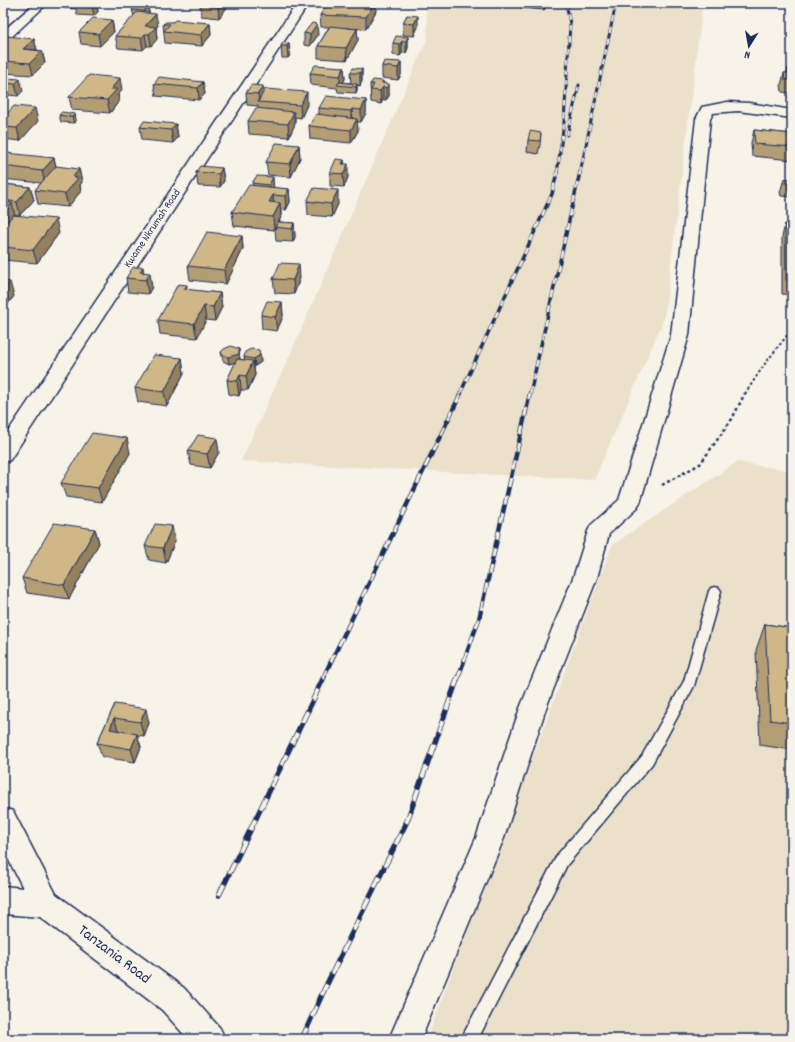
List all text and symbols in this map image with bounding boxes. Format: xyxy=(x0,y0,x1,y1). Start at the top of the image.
north arrow xyxy=(729,26,769,66)
text: N xyxy=(743,45,752,62)
street label: Kwame Nkrumah Road xyxy=(121,186,185,272)
street label: Tanzania Road xyxy=(73,920,155,990)

